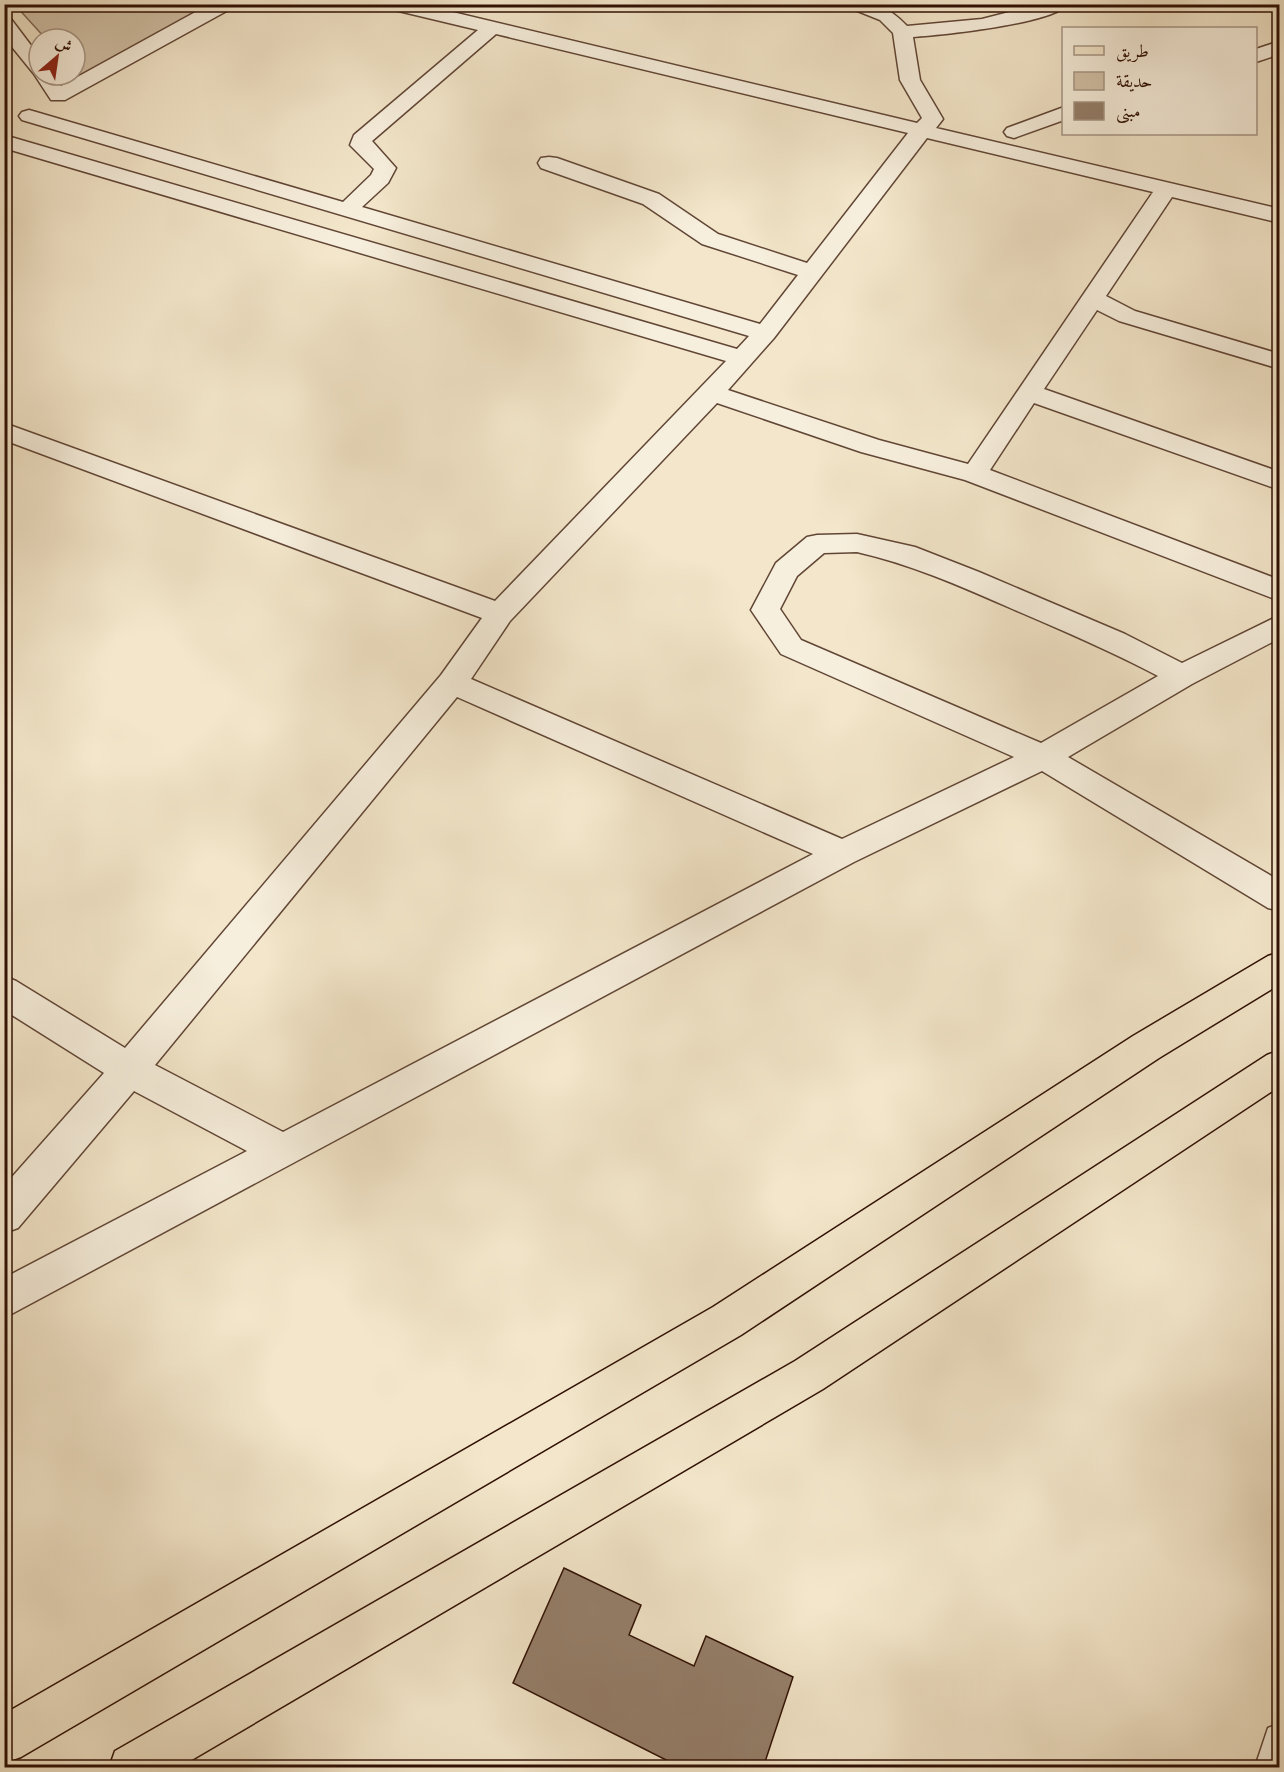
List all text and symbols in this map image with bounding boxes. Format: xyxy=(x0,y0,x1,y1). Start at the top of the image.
north arrow xyxy=(27,27,87,87)
legend xyxy=(1062,27,1257,135)
text: ش xyxy=(52,31,76,56)
text: طريق xyxy=(1116,40,1149,63)
text: حديقة xyxy=(1116,70,1152,92)
text: مبنى xyxy=(1116,100,1141,124)

